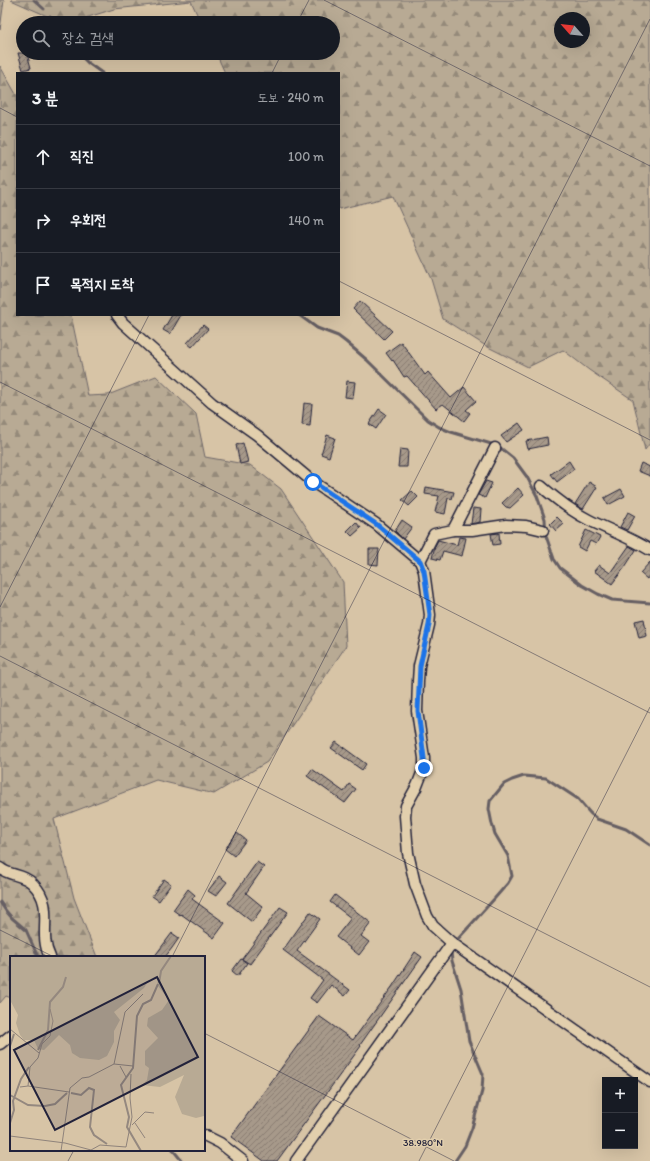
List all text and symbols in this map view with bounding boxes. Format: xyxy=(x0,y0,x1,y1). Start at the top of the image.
north arrow xyxy=(554,12,590,48)
search box xyxy=(16,16,340,60)
icon: search xyxy=(30,27,52,49)
text: 장소 검색 xyxy=(62,29,114,47)
text: 3 분 xyxy=(32,88,59,108)
text: 도보 · 240 m xyxy=(258,90,324,105)
icon: ahead xyxy=(32,146,54,168)
text: 직진 xyxy=(70,147,94,165)
text: 100 m xyxy=(288,149,324,164)
icon: right xyxy=(32,210,54,232)
text: 우회전 xyxy=(70,211,106,229)
text: 140 m xyxy=(288,213,324,228)
icon: arrive xyxy=(32,274,54,296)
text: 목적지 도착 xyxy=(70,275,134,293)
route start xyxy=(304,473,322,491)
route end xyxy=(415,759,433,777)
inset map xyxy=(10,956,205,1151)
map controls xyxy=(602,1077,638,1149)
button: + xyxy=(602,1077,638,1113)
button: − xyxy=(602,1113,638,1149)
text: 38.980°N xyxy=(403,1136,443,1149)

